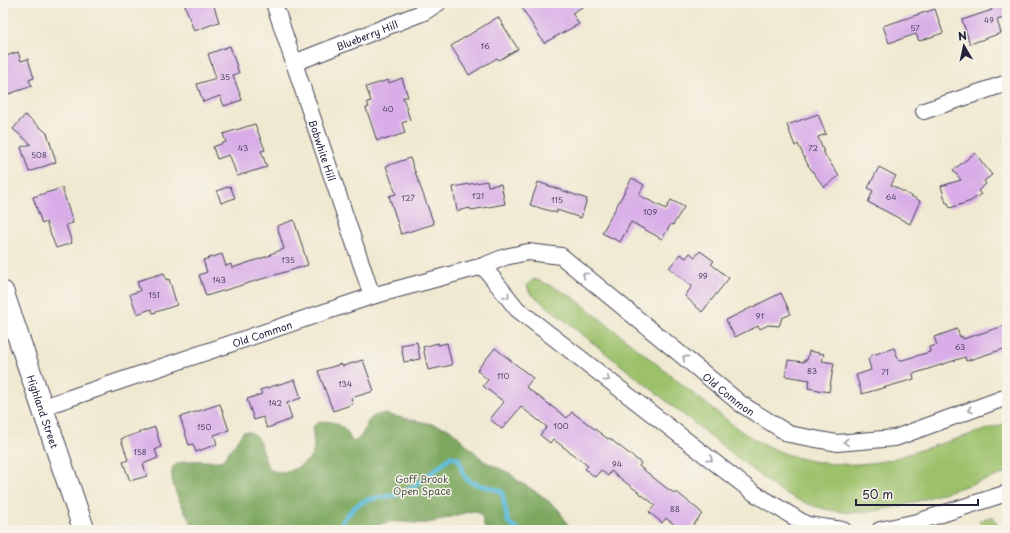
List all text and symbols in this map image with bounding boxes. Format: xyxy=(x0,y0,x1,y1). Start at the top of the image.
house number: 49 xyxy=(984,14,994,26)
street label: Blueberry Hill xyxy=(334,16,400,53)
house number: 57 xyxy=(910,22,920,34)
north arrow xyxy=(944,26,984,66)
text: N xyxy=(957,27,968,45)
house number: 16 xyxy=(480,40,490,52)
house number: 35 xyxy=(220,71,230,83)
house number: 40 xyxy=(382,103,394,115)
street label: Bobwhite Hill xyxy=(306,117,340,183)
house number: 43 xyxy=(238,142,248,154)
house number: 72 xyxy=(808,142,818,154)
house number: 508 xyxy=(31,149,47,161)
house number: 121 xyxy=(472,190,484,202)
house number: 64 xyxy=(886,191,896,203)
house number: 127 xyxy=(401,192,415,204)
house number: 115 xyxy=(551,194,563,206)
house number: 109 xyxy=(643,206,657,218)
house number: 135 xyxy=(281,254,295,266)
house number: 99 xyxy=(698,270,708,282)
one-way arrow xyxy=(582,273,590,280)
house number: 143 xyxy=(212,274,226,286)
house number: 151 xyxy=(148,289,160,301)
one-way arrow xyxy=(503,292,510,299)
house number: 91 xyxy=(756,310,765,322)
street label: Old Common xyxy=(230,316,294,350)
house number: 63 xyxy=(955,341,965,353)
one-way arrow xyxy=(683,356,690,363)
house number: 83 xyxy=(807,365,817,377)
house number: 71 xyxy=(881,366,889,378)
street label: Old Common xyxy=(700,368,758,418)
house number: 110 xyxy=(497,370,509,382)
street label: Highland Street xyxy=(24,373,63,450)
one-way arrow xyxy=(603,374,610,381)
house number: 134 xyxy=(338,378,352,390)
house number: 142 xyxy=(268,397,282,409)
one-way arrow xyxy=(967,406,974,414)
house number: 100 xyxy=(553,420,569,432)
house number: 150 xyxy=(197,421,211,433)
one-way arrow xyxy=(843,437,849,446)
house number: 158 xyxy=(133,446,147,458)
one-way arrow xyxy=(705,454,712,461)
house number: 94 xyxy=(612,458,622,470)
park label: Goff Brook Open Space xyxy=(393,471,451,498)
scale bar xyxy=(856,481,978,507)
text: 50 m xyxy=(862,485,893,503)
house number: 88 xyxy=(670,503,680,515)

